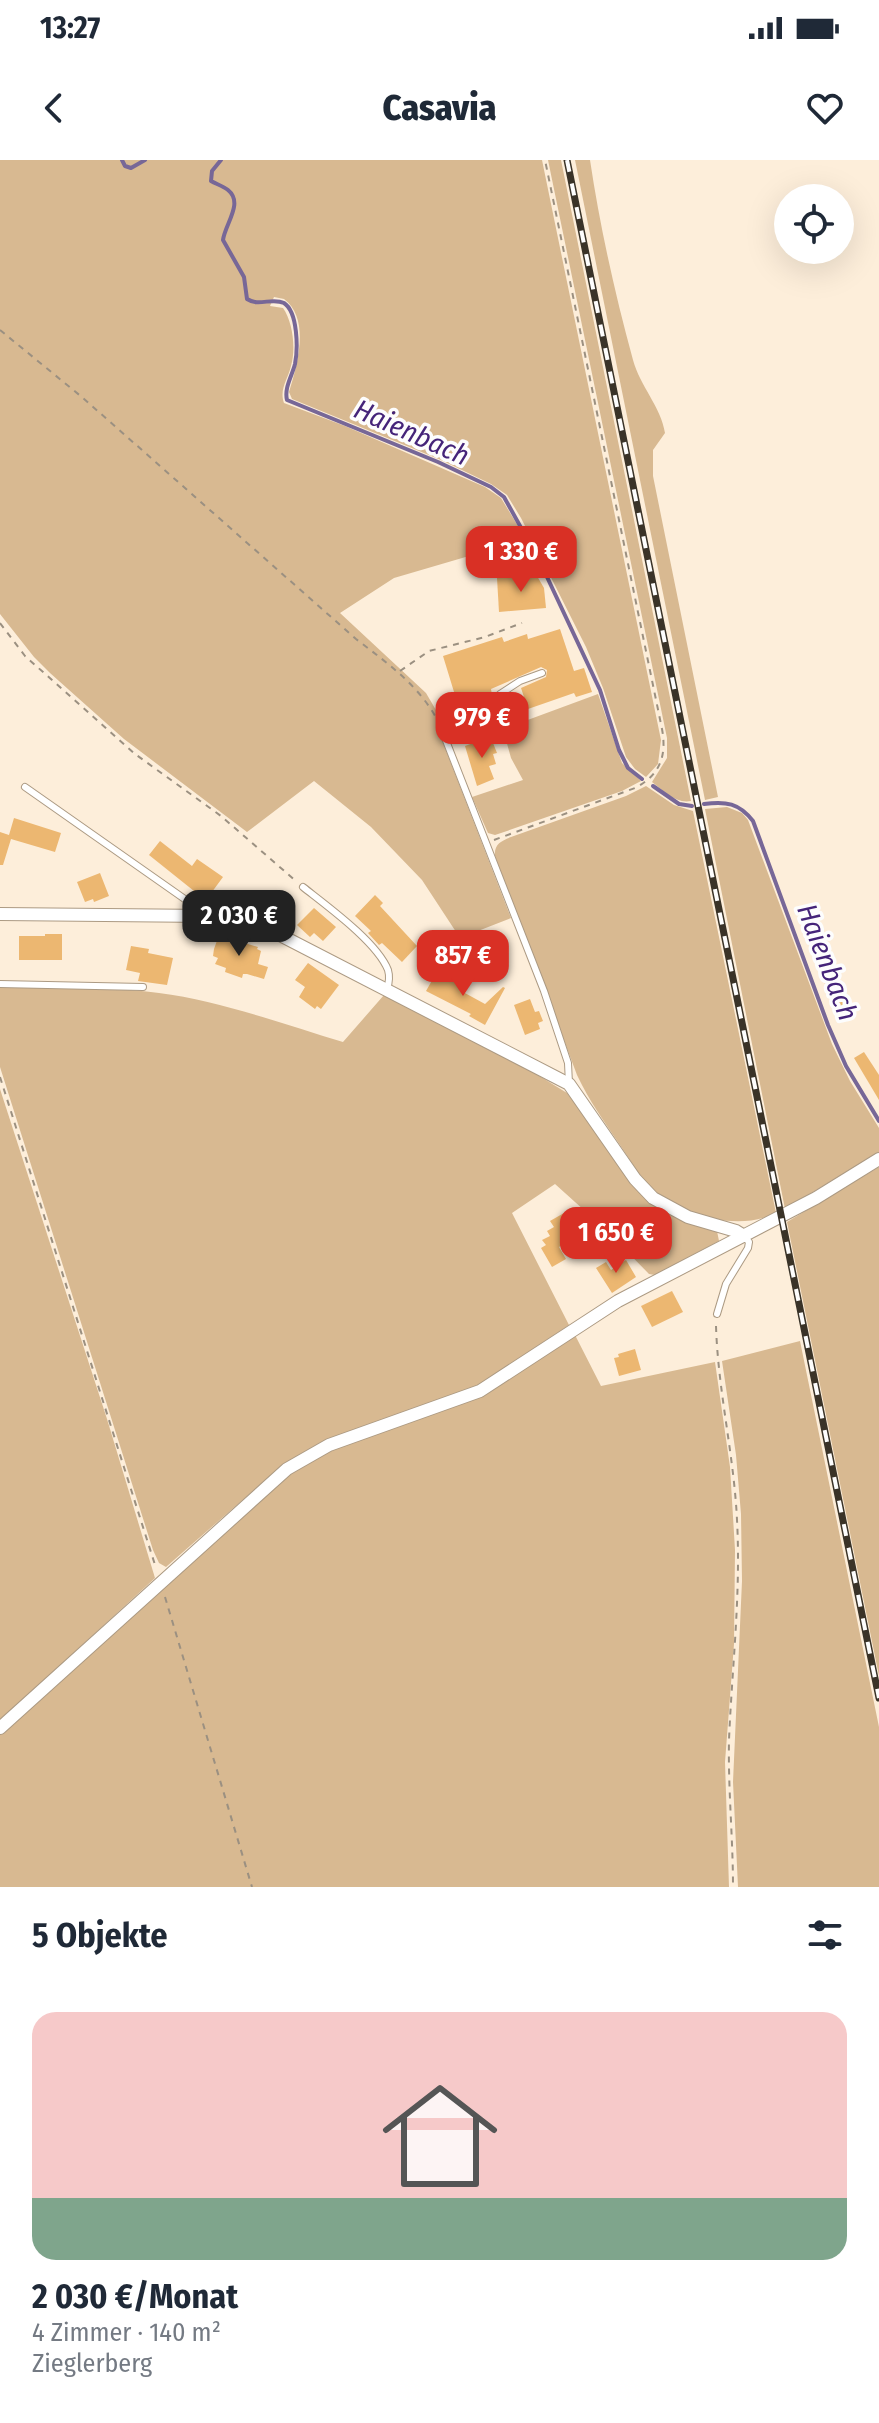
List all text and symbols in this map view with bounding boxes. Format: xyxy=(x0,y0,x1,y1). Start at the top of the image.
text: 13:27 xyxy=(40,10,100,46)
icon: back xyxy=(32,86,76,130)
text: Casavia xyxy=(382,86,497,130)
icon: heart xyxy=(803,86,847,130)
map controls xyxy=(774,184,854,264)
button: locate xyxy=(774,184,854,264)
water label: Haienbach xyxy=(349,393,474,472)
pin: 1 330 € xyxy=(447,526,595,594)
text: 1 330 € xyxy=(484,536,558,567)
pin: 979 € xyxy=(426,692,538,760)
text: 979 € xyxy=(454,702,510,733)
pin: 2 030 € xyxy=(165,890,313,958)
water label: Haienbach xyxy=(790,899,865,1025)
text: 2 030 € xyxy=(200,900,278,931)
pin: 857 € xyxy=(407,930,519,998)
text: 857 € xyxy=(435,940,491,971)
pin: 1 650 € xyxy=(542,1207,690,1275)
text: 1 650 € xyxy=(578,1217,654,1248)
icon: filters xyxy=(803,1913,847,1957)
text: 5 Objekte xyxy=(32,1915,168,1956)
icon: home xyxy=(368,2064,512,2208)
text: 2 030 €/Monat xyxy=(32,2276,238,2317)
text: 4 Zimmer · 140 m² xyxy=(32,2317,221,2348)
text: Zieglerberg xyxy=(32,2348,152,2379)

